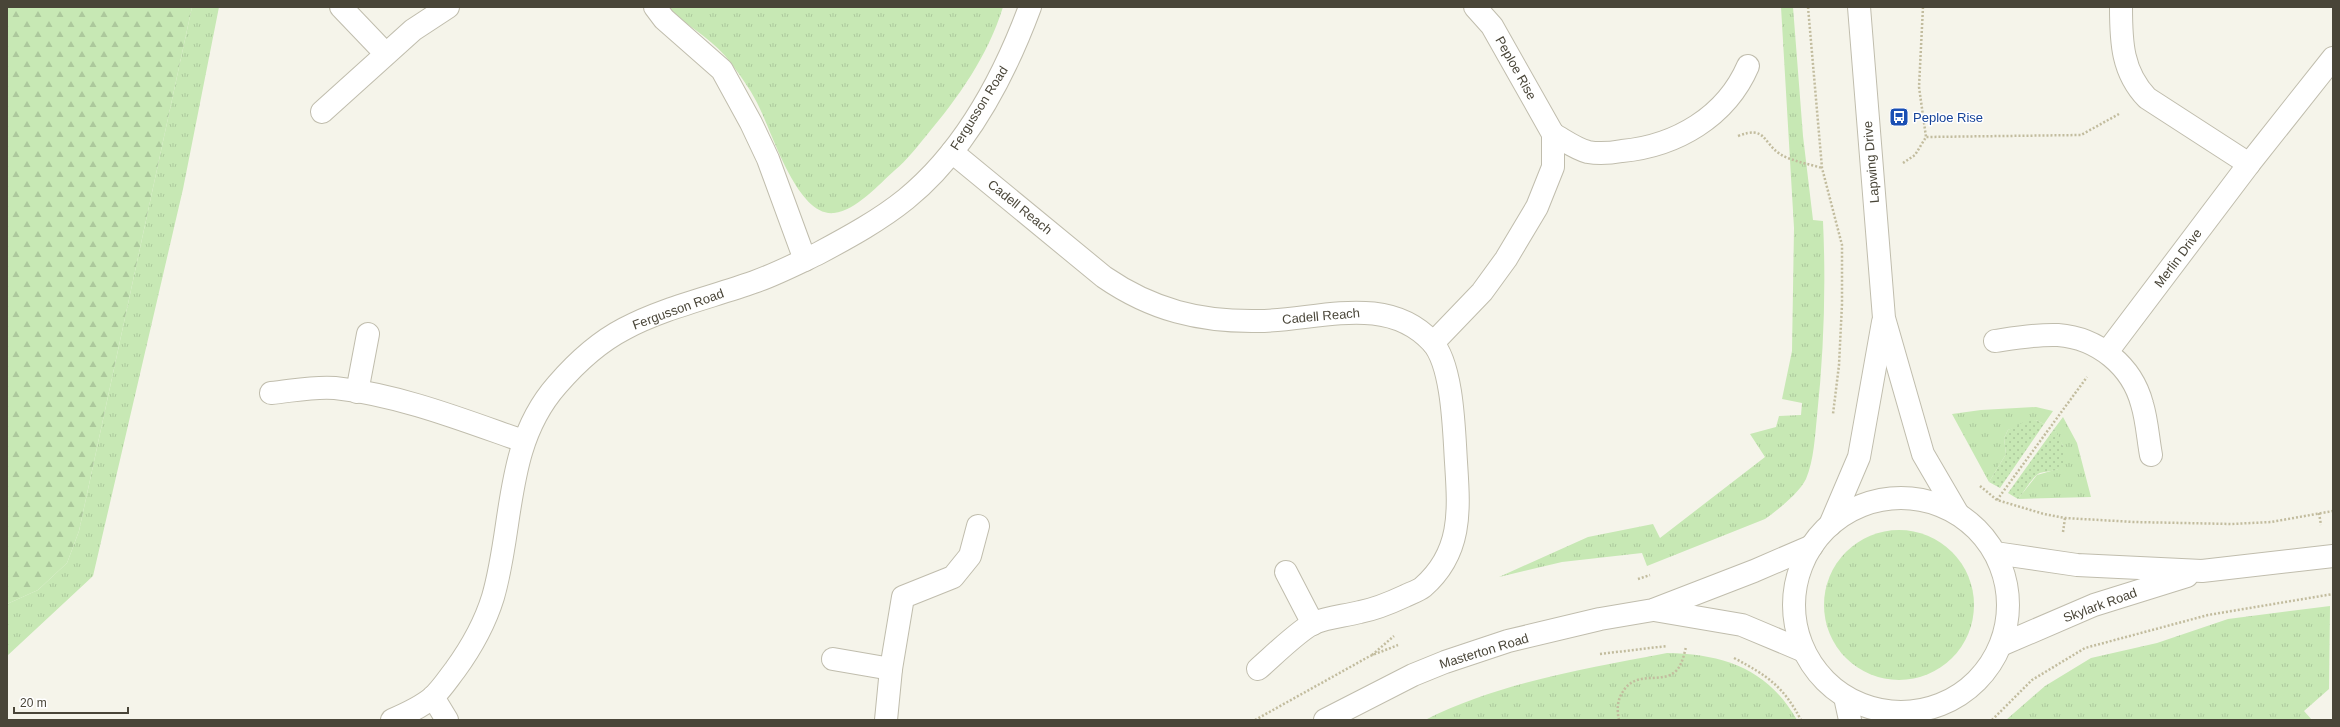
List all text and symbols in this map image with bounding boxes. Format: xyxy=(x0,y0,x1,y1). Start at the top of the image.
street label: Peploe Rise xyxy=(1492,34,1540,102)
street label: Fergusson Road xyxy=(947,63,1011,153)
bus stop icon: Peploe Rise xyxy=(1888,106,1910,128)
place label: Peploe Rise xyxy=(1913,110,1983,125)
street label: Lapwing Drive xyxy=(1860,120,1882,204)
street label: Cadell Reach xyxy=(985,177,1055,237)
street label: Merlin Drive xyxy=(2151,226,2205,290)
street label: Fergusson Road xyxy=(630,286,726,332)
street label: Cadell Reach xyxy=(1281,305,1361,327)
street label: Skylark Road xyxy=(2061,585,2139,625)
street label: Masterton Road xyxy=(1438,630,1530,672)
scale bar xyxy=(14,689,128,715)
text: 20 m xyxy=(20,696,47,710)

